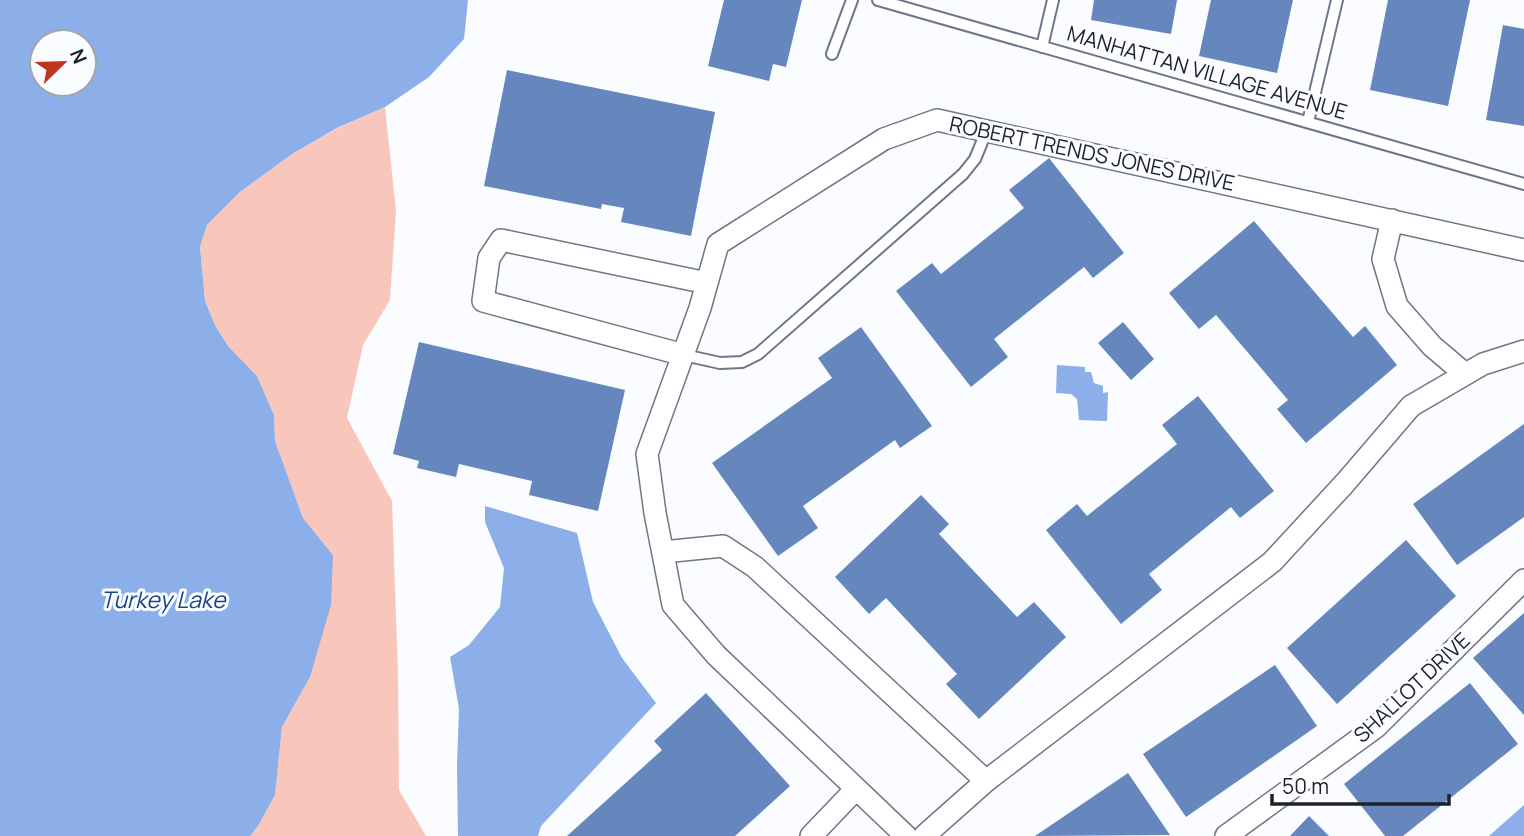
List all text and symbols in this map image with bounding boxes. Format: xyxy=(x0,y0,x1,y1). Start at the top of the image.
street label: MANHATTAN VILLAGE AVENUE xyxy=(1064,19,1351,125)
north arrow xyxy=(28,28,98,98)
text: N xyxy=(64,45,93,68)
street label: ROBERT TRENDS JONES DRIVE xyxy=(947,109,1237,197)
water label: Turkey Lake xyxy=(101,583,227,615)
street label: SHALLOT DRIVE xyxy=(1347,626,1476,748)
scale bar xyxy=(1272,762,1449,806)
text: 50 m xyxy=(1282,772,1329,800)

